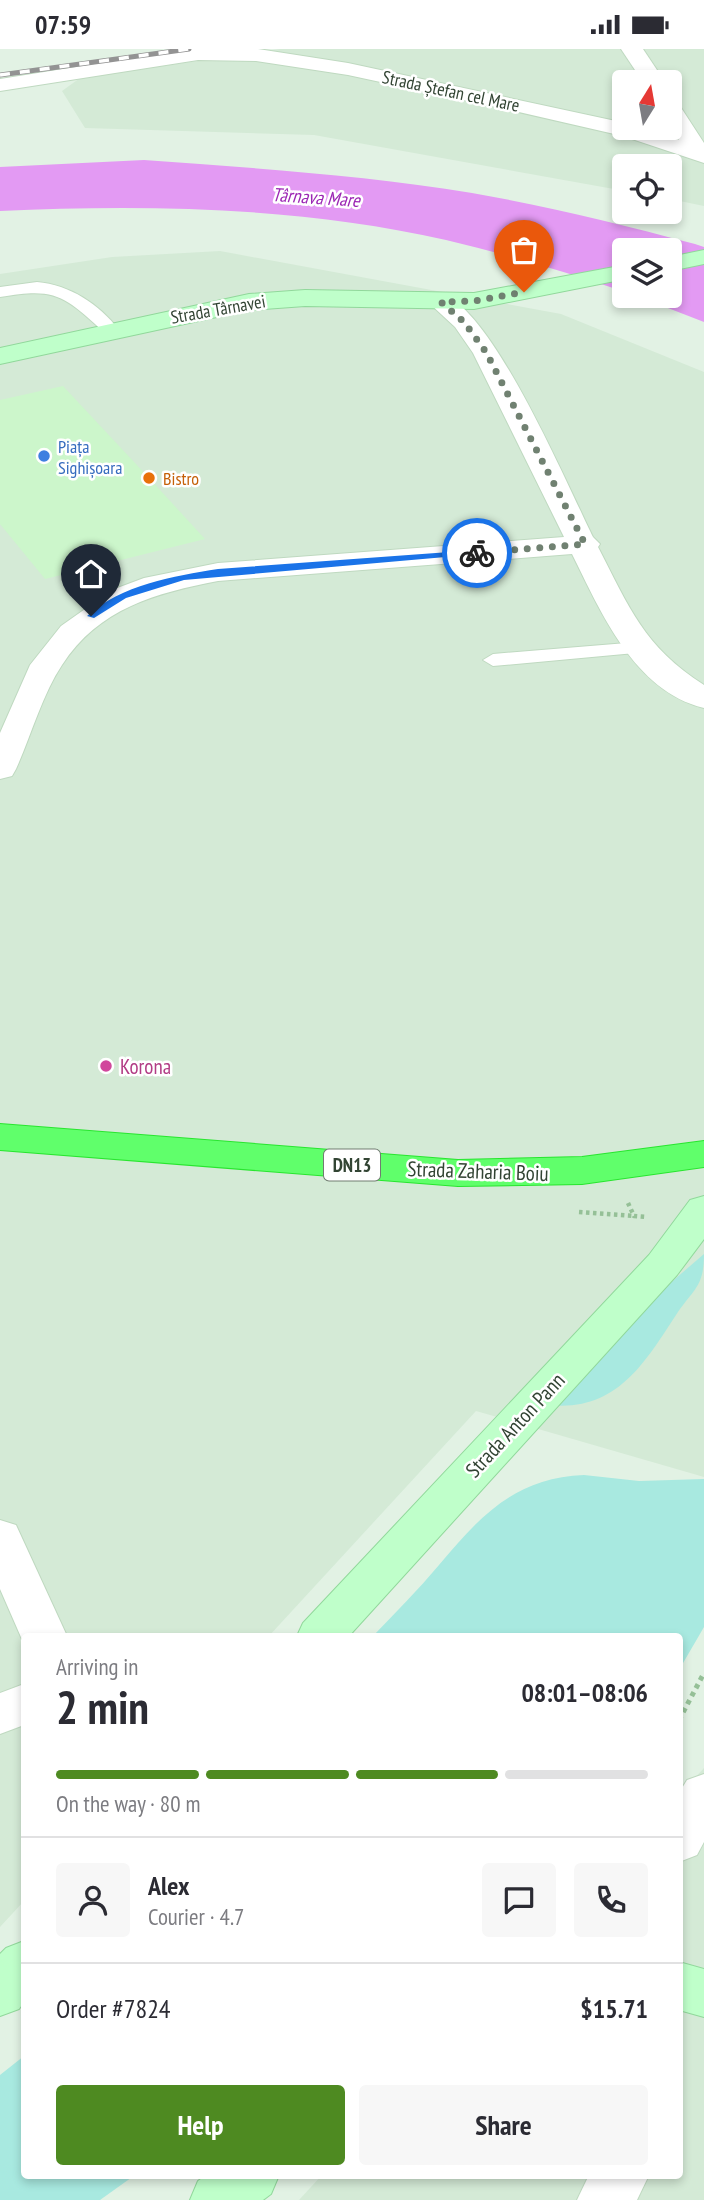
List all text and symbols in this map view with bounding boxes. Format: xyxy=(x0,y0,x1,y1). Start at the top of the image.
text: 07:59 xyxy=(35,8,91,41)
street label: Strada Ștefan cel Mare xyxy=(380,65,522,117)
north arrow xyxy=(612,70,682,140)
map controls xyxy=(612,70,682,308)
button: locate xyxy=(612,154,682,224)
water label: Târnava Mare xyxy=(271,182,362,212)
pin xyxy=(494,220,554,292)
icon: bag xyxy=(505,231,543,269)
button: layers xyxy=(612,238,682,308)
street label: Strada Târnavei xyxy=(169,289,267,329)
place label: Piața Sighișoara xyxy=(58,435,122,479)
marker: Piața Sighișoara xyxy=(36,448,52,464)
place label: Bistro xyxy=(163,467,199,490)
marker: Bistro xyxy=(141,470,157,486)
courier xyxy=(442,518,512,588)
icon: bike xyxy=(458,534,496,572)
pin xyxy=(61,544,121,616)
icon: home xyxy=(72,555,110,593)
place label: Korona xyxy=(120,1053,171,1080)
marker: Korona xyxy=(98,1058,114,1074)
road number: DN13 xyxy=(324,1149,380,1181)
street label: Strada Zaharia Boiu xyxy=(407,1155,549,1187)
street label: Strada Anton Pann xyxy=(460,1367,570,1483)
text: Arriving in xyxy=(56,1652,138,1681)
text: 08:01–08:06 xyxy=(521,1676,648,1709)
text: 2 min xyxy=(56,1677,149,1737)
text: On the way · 80 m xyxy=(56,1789,200,1818)
button: person xyxy=(56,1863,130,1937)
button: chat xyxy=(482,1863,556,1937)
button: phone xyxy=(574,1863,648,1937)
text: Alex xyxy=(148,1869,189,1902)
text: Courier · 4.7 xyxy=(148,1902,244,1931)
text: Order #7824 xyxy=(56,1992,171,2025)
text: $15.71 xyxy=(580,1992,648,2025)
button: Help xyxy=(56,2085,345,2165)
button: Share xyxy=(359,2085,648,2165)

